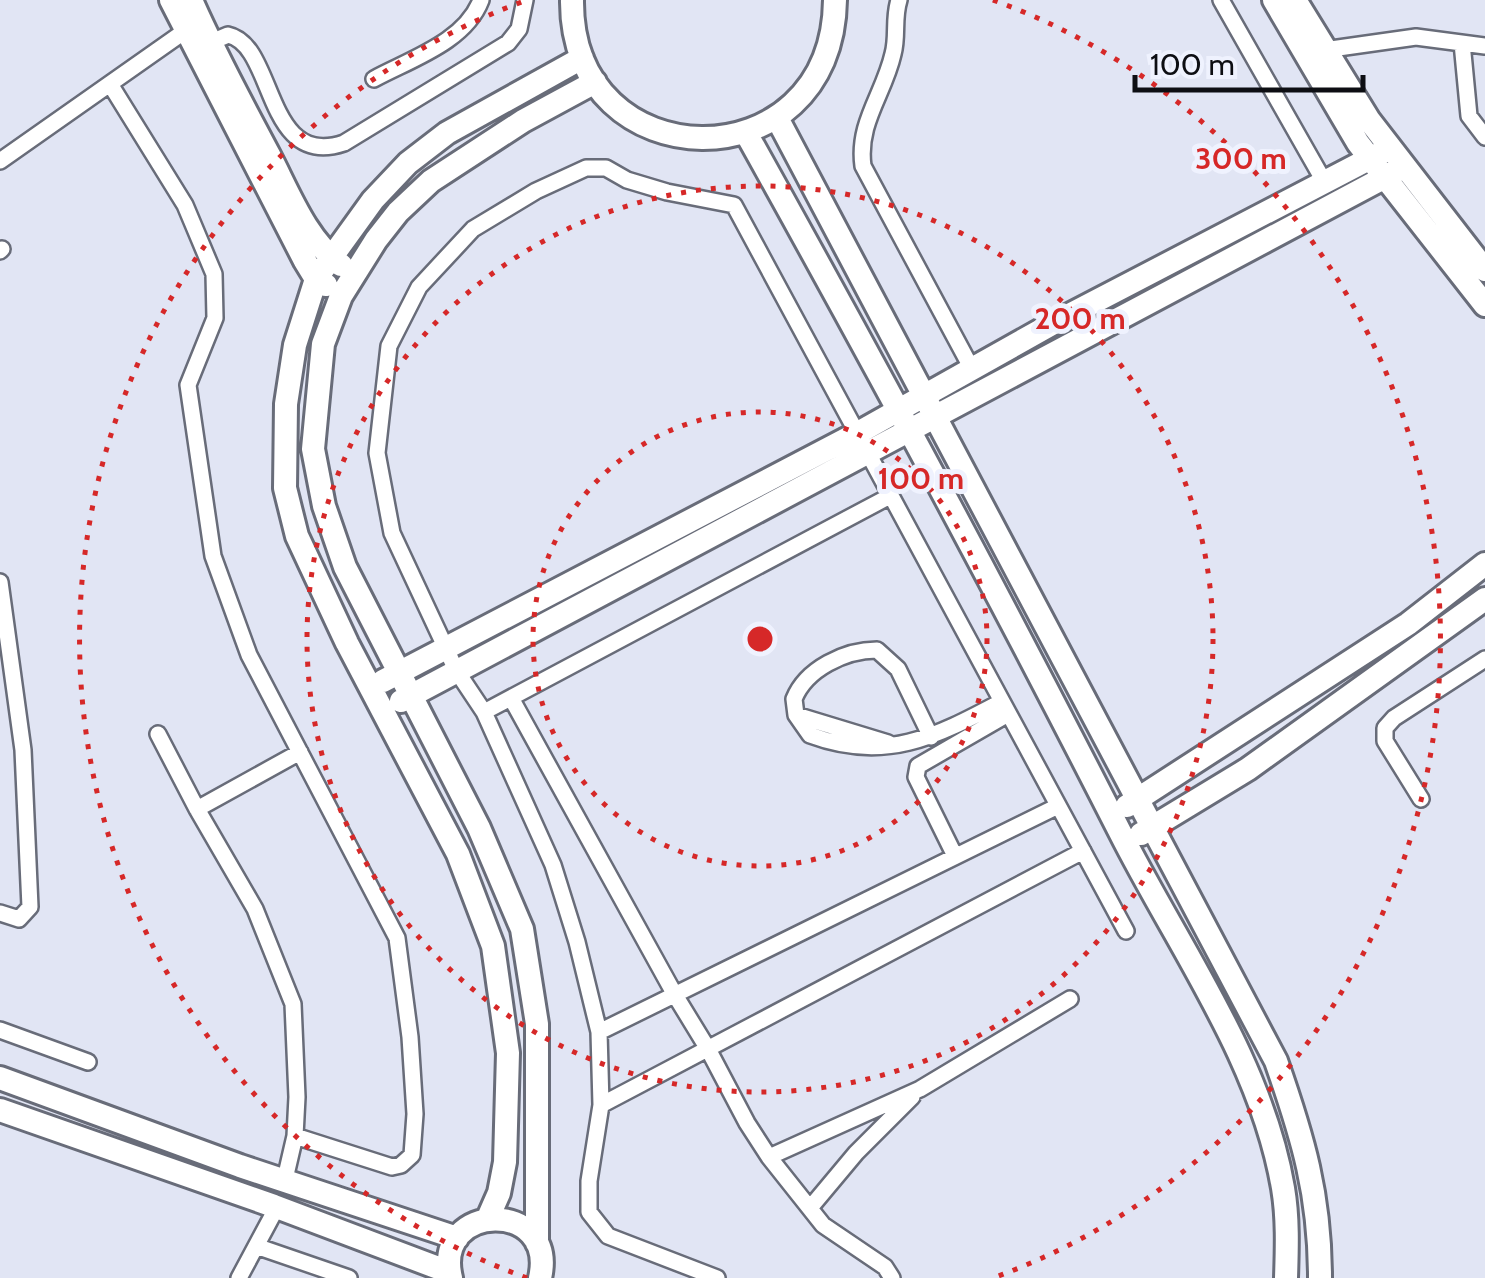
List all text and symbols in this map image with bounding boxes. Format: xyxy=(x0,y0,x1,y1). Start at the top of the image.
scale bar xyxy=(1135,30,1362,92)
text: 100 m xyxy=(1150,46,1235,83)
text: 300 m xyxy=(1195,140,1287,177)
text: 200 m xyxy=(1034,300,1126,337)
text: 100 m xyxy=(878,460,964,497)
centre of rings xyxy=(742,621,778,657)

